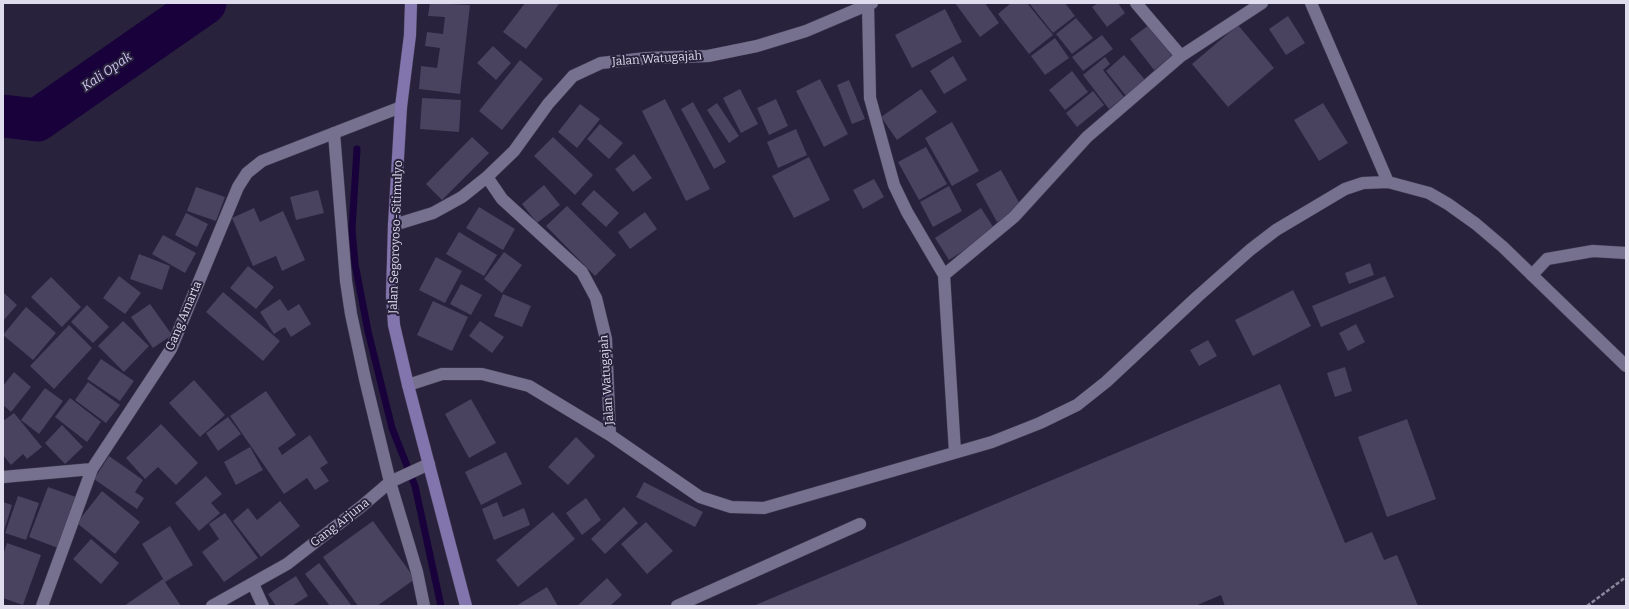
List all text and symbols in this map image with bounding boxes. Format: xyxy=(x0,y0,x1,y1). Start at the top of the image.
water label: Kali Opak xyxy=(79,49,135,95)
street label: Jalan Watugajah xyxy=(612,49,702,69)
street label: Jalan Segoroyoso-Sitimulyo xyxy=(386,160,406,314)
street label: Gang Amarta xyxy=(163,279,205,353)
street label: Jalan Watugajah xyxy=(597,335,617,425)
street label: Gang Arjuna xyxy=(308,496,372,550)

